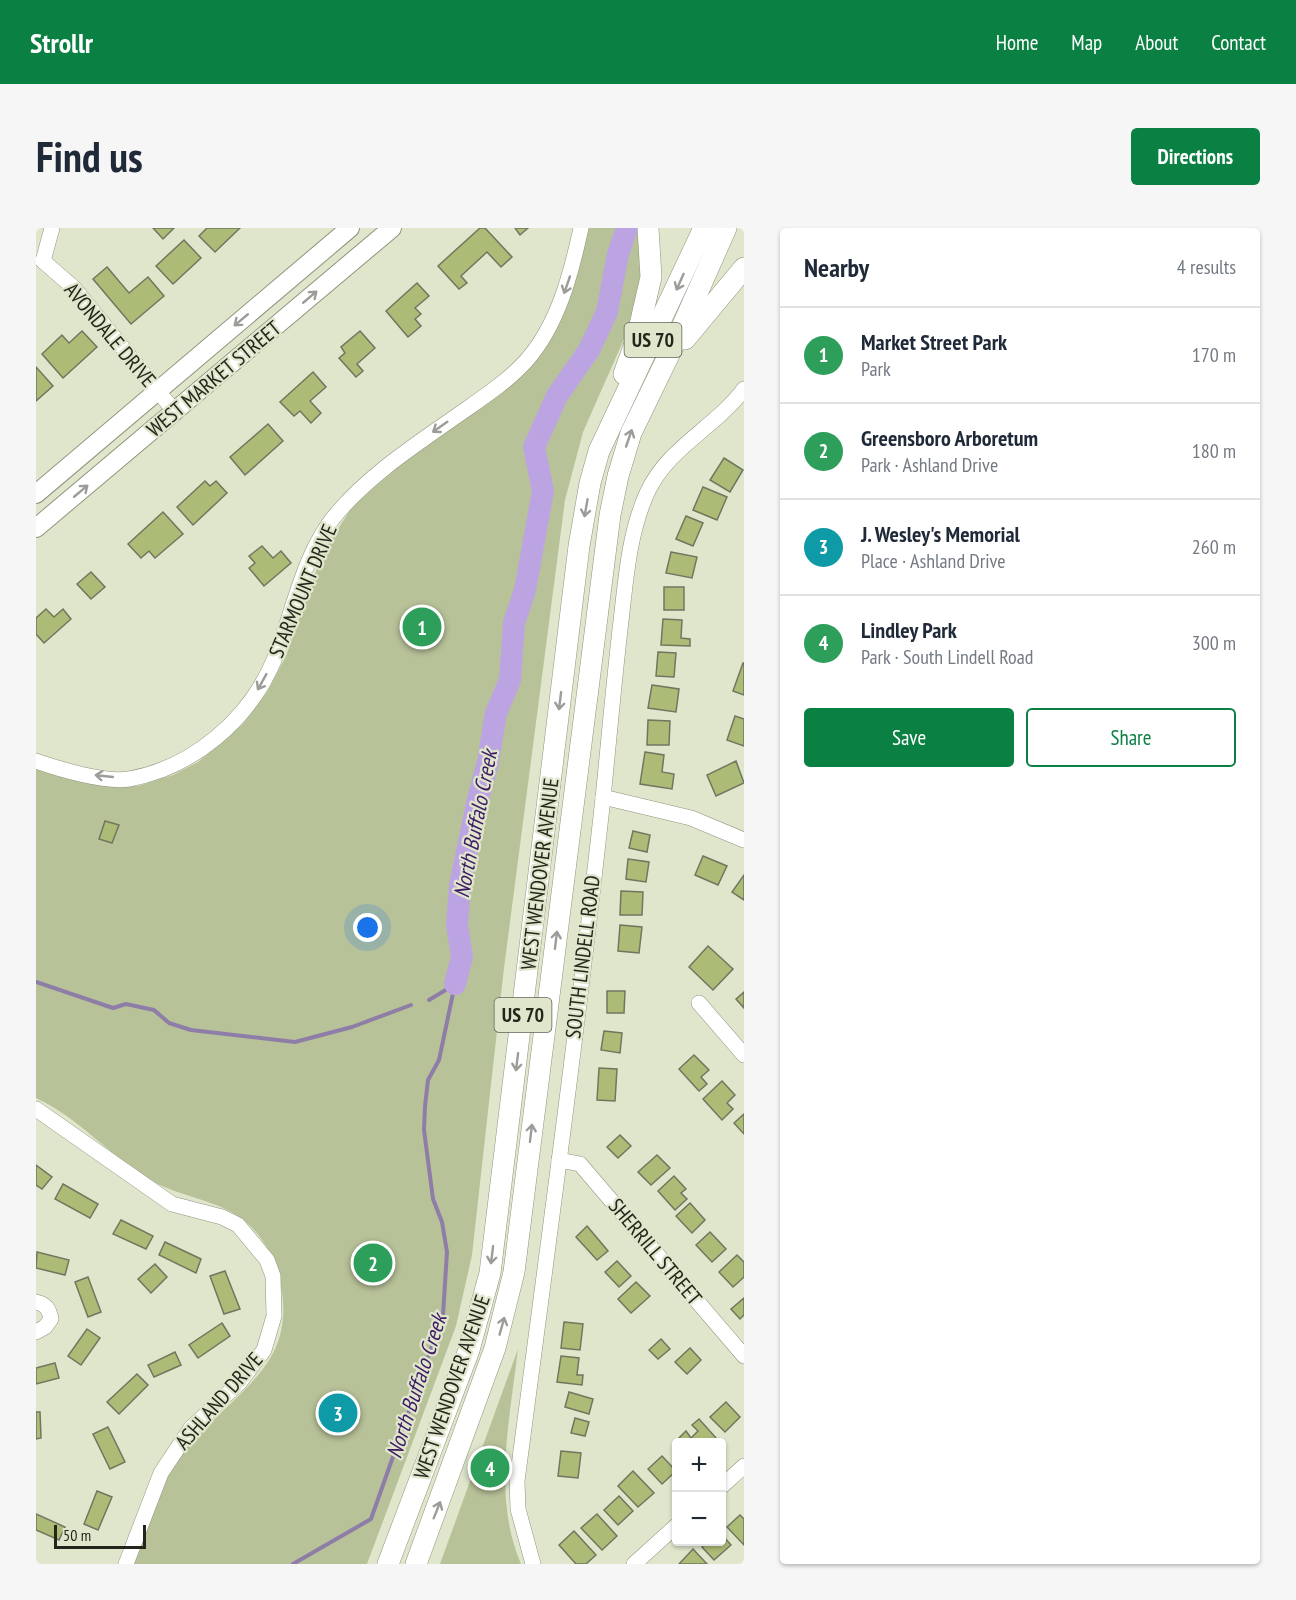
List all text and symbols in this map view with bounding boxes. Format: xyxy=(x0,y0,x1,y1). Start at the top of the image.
text: Strollr xyxy=(30,24,93,61)
text: Home xyxy=(996,29,1038,56)
text: Map xyxy=(1071,29,1102,56)
text: About xyxy=(1135,29,1178,56)
text: Contact xyxy=(1211,29,1266,56)
button: Directions xyxy=(1131,128,1260,185)
text: Find us xyxy=(36,129,143,184)
text: Nearby xyxy=(804,251,869,284)
text: 4 results xyxy=(1177,254,1236,280)
one-way arrow xyxy=(674,272,686,290)
one-way arrow xyxy=(560,275,571,293)
street label: AVONDALE DRIVE xyxy=(59,277,162,393)
one-way arrow xyxy=(302,291,318,304)
street label: WEST MARKET STREET xyxy=(141,314,287,443)
one-way arrow xyxy=(233,314,249,327)
road number: US 70 xyxy=(624,323,682,357)
text: Market Street Park xyxy=(861,328,1007,356)
text: 1 xyxy=(819,342,828,368)
text: 170 m xyxy=(1192,342,1236,368)
text: Park xyxy=(861,356,891,382)
one-way arrow xyxy=(433,421,449,433)
text: Greensboro Arboretum xyxy=(861,424,1038,452)
one-way arrow xyxy=(625,429,636,448)
text: 2 xyxy=(819,438,828,464)
text: 180 m xyxy=(1192,438,1236,464)
text: Park · Ashland Drive xyxy=(861,452,998,478)
one-way arrow xyxy=(73,484,88,498)
one-way arrow xyxy=(580,498,591,517)
street label: STARMOUNT DRIVE xyxy=(262,520,343,662)
text: J. Wesley's Memorial xyxy=(861,520,1020,548)
text: 3 xyxy=(819,534,828,560)
text: 260 m xyxy=(1192,534,1236,560)
text: Place · Ashland Drive xyxy=(861,548,1006,574)
pin: 1 xyxy=(402,604,442,650)
text: Lindley Park xyxy=(861,616,957,644)
text: 4 xyxy=(819,630,828,656)
text: 300 m xyxy=(1192,630,1236,656)
text: Park · South Lindell Road xyxy=(861,644,1033,670)
one-way arrow xyxy=(256,673,267,691)
one-way arrow xyxy=(555,691,566,711)
button: Save xyxy=(804,708,1014,767)
button: Share xyxy=(1026,708,1236,767)
water label: North Buffalo Creek xyxy=(447,745,504,900)
one-way arrow xyxy=(95,771,115,782)
street label: WEST WENDOVER AVENUE xyxy=(514,776,565,971)
street label: SOUTH LINDELL ROAD xyxy=(559,874,606,1040)
your location xyxy=(353,913,382,942)
one-way arrow xyxy=(551,930,562,950)
road number: US 70 xyxy=(494,998,552,1032)
one-way arrow xyxy=(511,1051,522,1071)
one-way arrow xyxy=(526,1124,537,1144)
street label: SHERRILL STREET xyxy=(603,1193,708,1311)
pin: 2 xyxy=(354,1240,392,1286)
one-way arrow xyxy=(486,1245,497,1264)
street label: WEST WENDOVER AVENUE xyxy=(407,1291,496,1483)
water label: North Buffalo Creek xyxy=(380,1308,453,1462)
one-way arrow xyxy=(497,1317,508,1336)
street label: ASHLAND DRIVE xyxy=(169,1346,268,1455)
pin: 3 xyxy=(318,1390,358,1436)
map controls xyxy=(672,1438,726,1546)
button: + xyxy=(672,1438,726,1492)
pin: 4 xyxy=(470,1446,510,1490)
button: − xyxy=(672,1492,726,1546)
one-way arrow xyxy=(433,1501,444,1519)
scale bar xyxy=(54,1522,146,1550)
text: 50 m xyxy=(63,1525,91,1545)

